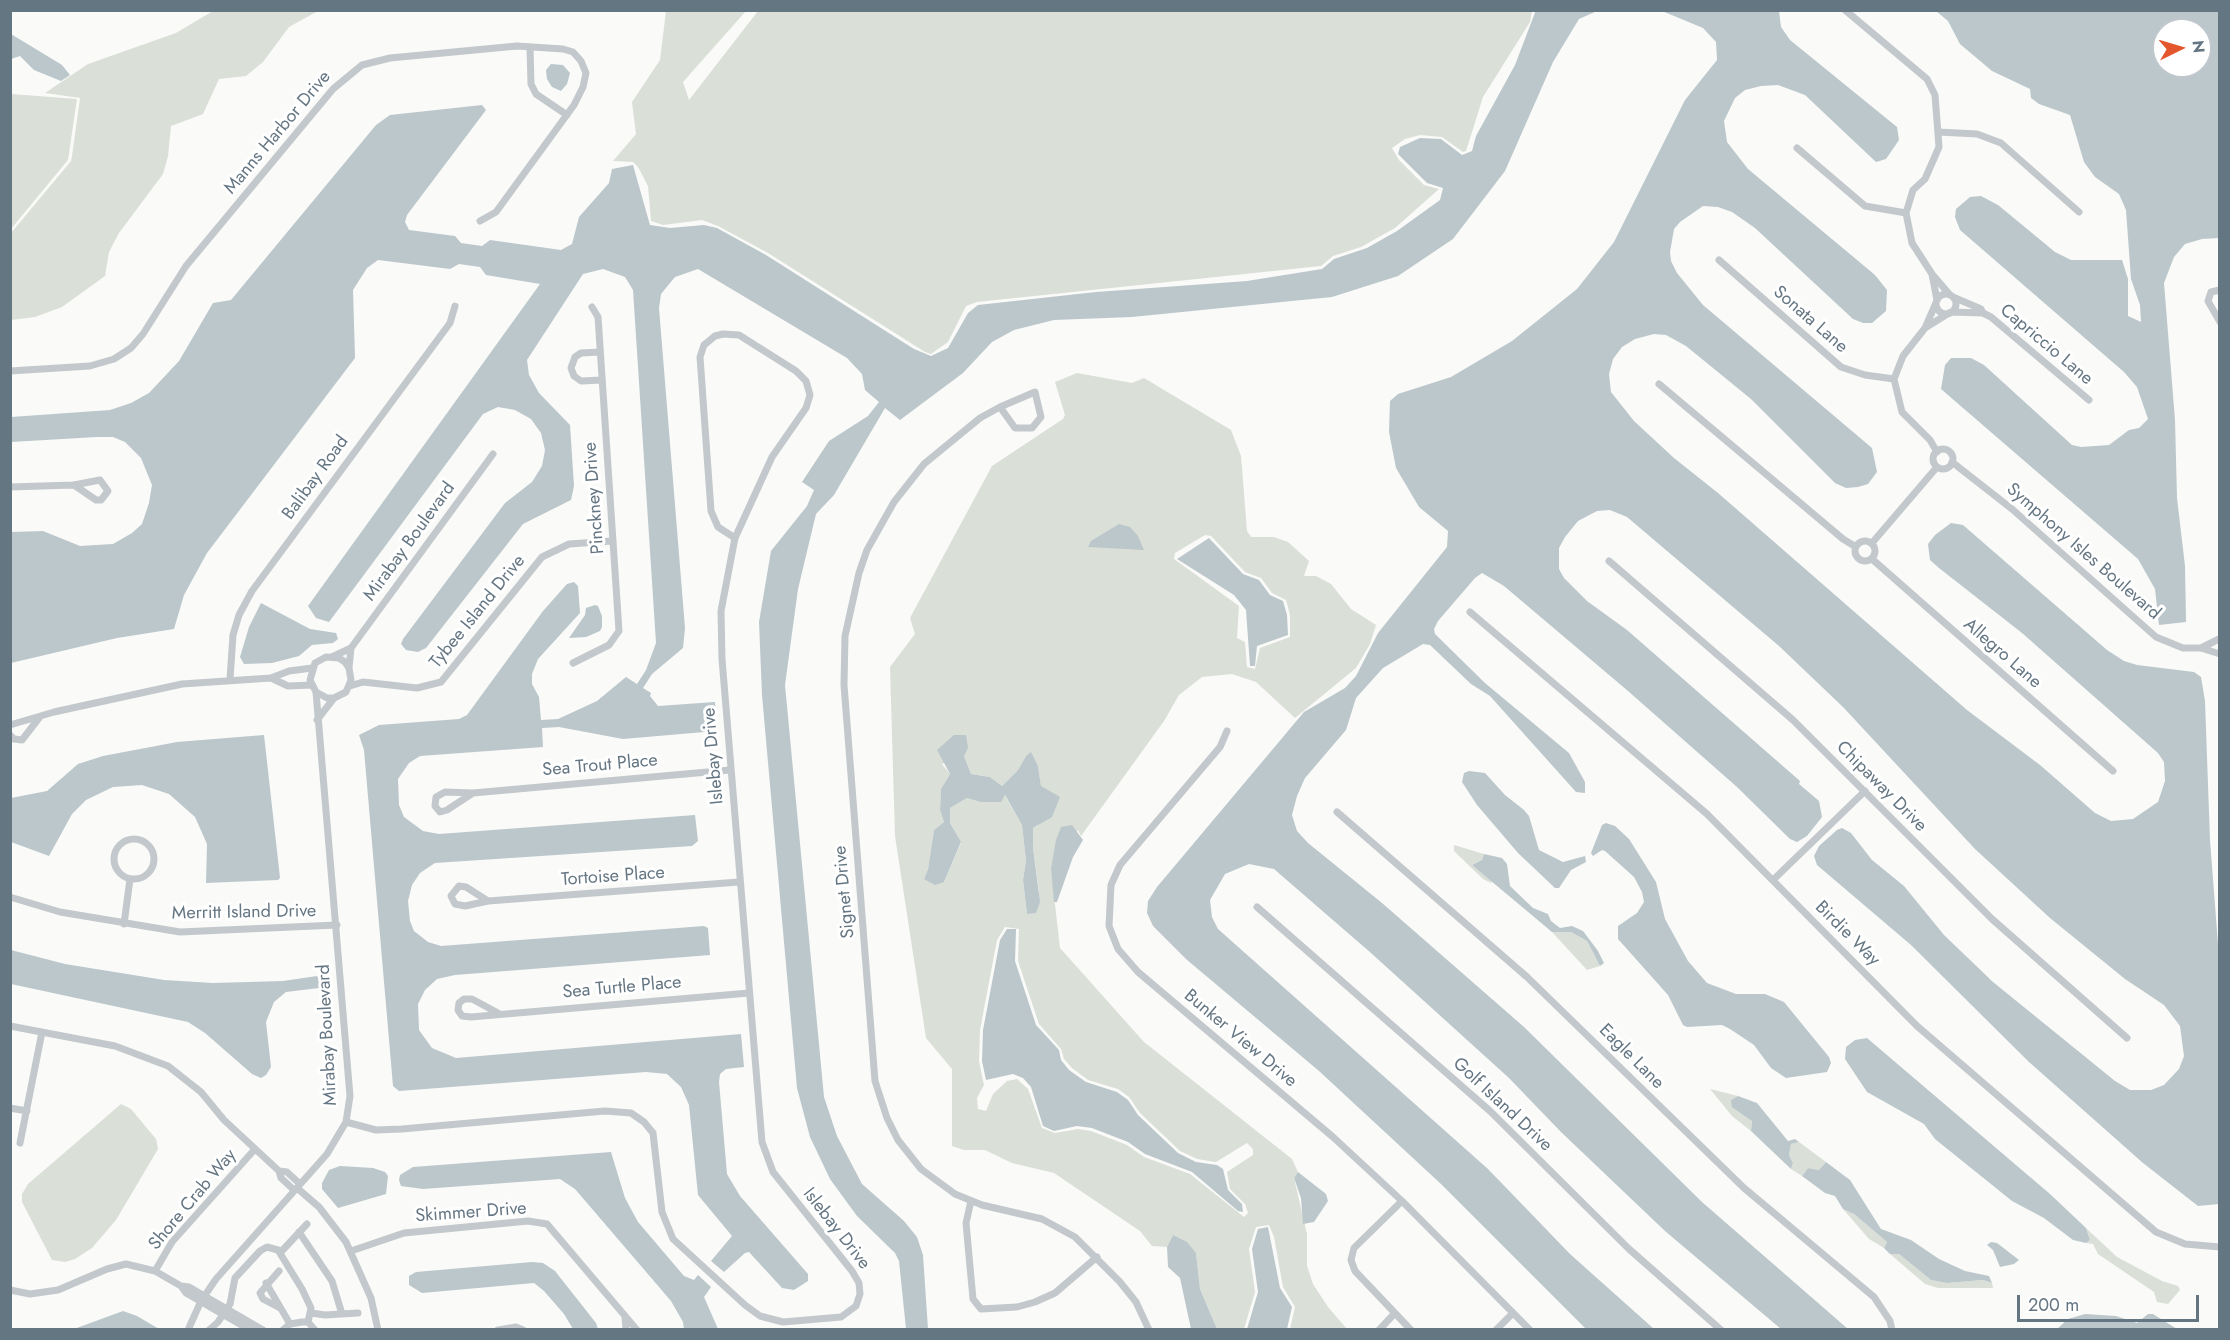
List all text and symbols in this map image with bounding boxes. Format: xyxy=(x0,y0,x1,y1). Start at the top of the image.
north arrow xyxy=(2152,18,2212,78)
text: N xyxy=(2186,39,2210,54)
street label: Manns Harbor Drive xyxy=(220,67,336,199)
street label: Sonata Lane xyxy=(1768,282,1852,358)
street label: Capriccio Lane xyxy=(1995,300,2097,390)
street label: Balibay Road xyxy=(278,432,354,524)
street label: Pinckney Drive xyxy=(580,441,610,555)
street label: Mirabay Boulevard xyxy=(360,478,460,606)
street label: Symphony Isles Boulevard xyxy=(2001,479,2165,625)
street label: Tybee Island Drive xyxy=(426,551,530,673)
street label: Allegro Lane xyxy=(1959,614,2045,694)
street label: Islebay Drive xyxy=(699,707,729,805)
street label: Chipaway Drive xyxy=(1831,737,1931,837)
street label: Sea Trout Place xyxy=(541,750,659,782)
street label: Signet Drive xyxy=(830,845,860,939)
street label: Tortoise Place xyxy=(560,863,666,891)
street label: Birdie Way xyxy=(1810,897,1884,971)
street label: Merritt Island Drive xyxy=(172,901,316,925)
street label: Mirabay Boulevard xyxy=(314,964,342,1106)
street label: Sea Turtle Place xyxy=(562,972,682,1004)
street label: Bunker View Drive xyxy=(1179,986,1301,1092)
street label: Eagle Lane xyxy=(1594,1020,1668,1094)
street label: Golf Island Drive xyxy=(1448,1053,1556,1157)
street label: Shore Crab Way xyxy=(145,1145,241,1255)
street label: Islebay Drive xyxy=(798,1184,874,1274)
street label: Skimmer Drive xyxy=(415,1198,527,1228)
scale bar xyxy=(2020,1283,2202,1321)
text: 200 m xyxy=(2028,1292,2079,1318)

